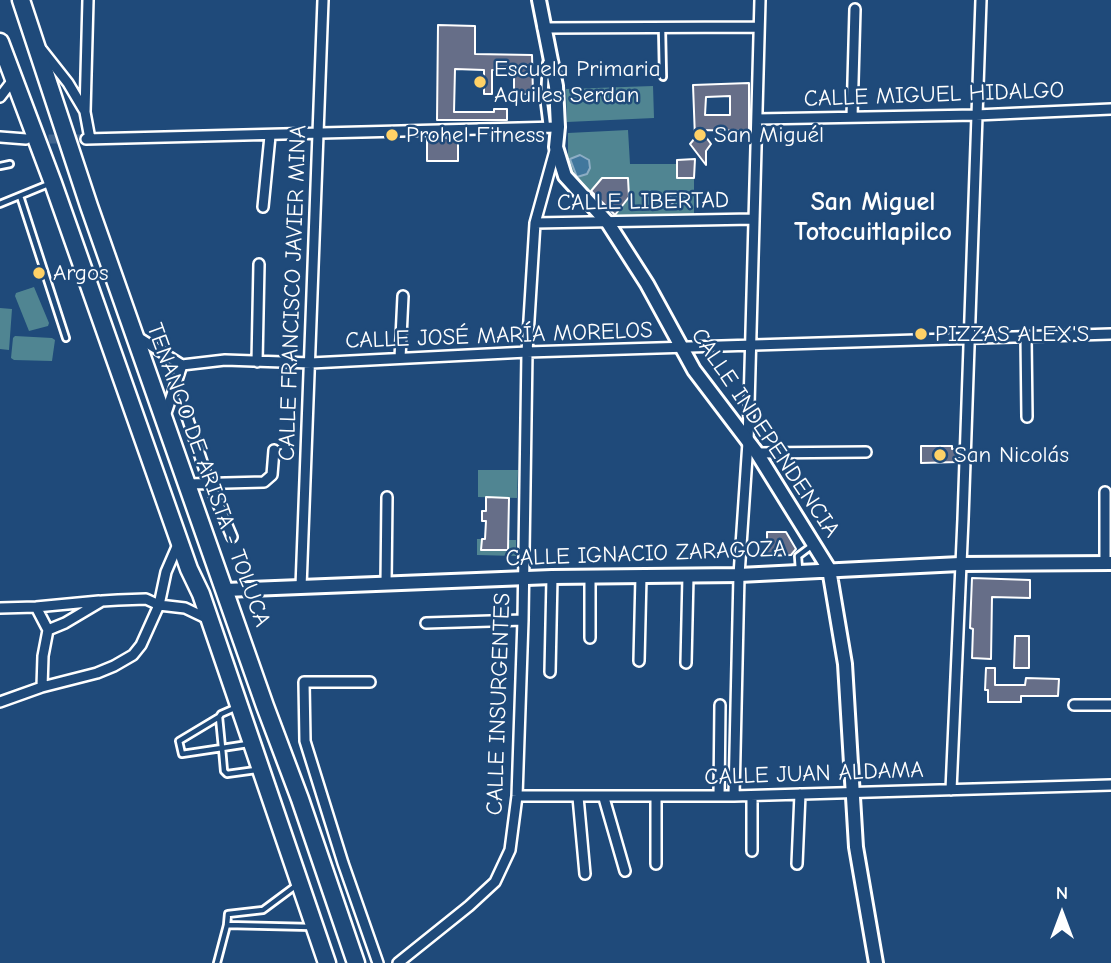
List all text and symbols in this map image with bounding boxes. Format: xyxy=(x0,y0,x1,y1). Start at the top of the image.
place label: Escuela Primaria Aquiles Serdan xyxy=(494,55,661,109)
marker: Escuela Primaria Aquiles Serdan xyxy=(472,74,488,90)
street label: CALLE MIGUEL HIDALGO xyxy=(803,77,1065,113)
place label: Prohel Fitness xyxy=(406,121,545,149)
place label: San Miguél xyxy=(714,121,824,149)
street label: CALLE FRANCISCO JAVIER MINA xyxy=(273,125,313,461)
marker: Prohel Fitness xyxy=(384,127,400,143)
marker: San Miguél xyxy=(692,127,708,143)
street label: CALLE LIBERTAD xyxy=(557,187,729,217)
district label: San Miguel Totocuitlapilco xyxy=(794,187,952,248)
place label: Argos xyxy=(53,259,109,287)
marker: Argos xyxy=(31,265,47,281)
street label: CALLE JOSÉ MARÍA MORELOS xyxy=(345,317,653,355)
street label: TENANGO DE ARISTA - TOLUCA xyxy=(140,320,276,630)
place label: PIZZAS ALEX'S xyxy=(935,320,1089,348)
street label: CALLE INDEPENDENCIA xyxy=(685,323,845,543)
marker: PIZZAS ALEX'S xyxy=(913,326,929,342)
place label: San Nicolás xyxy=(954,441,1069,469)
marker: San Nicolás xyxy=(932,447,948,463)
street label: CALLE IGNACIO ZARAGOZA xyxy=(505,535,787,573)
street label: CALLE INSURGENTES xyxy=(481,592,517,816)
street label: CALLE JUAN ALDAMA xyxy=(704,756,924,792)
north arrow xyxy=(1027,879,1097,949)
text: N xyxy=(1056,882,1068,904)

